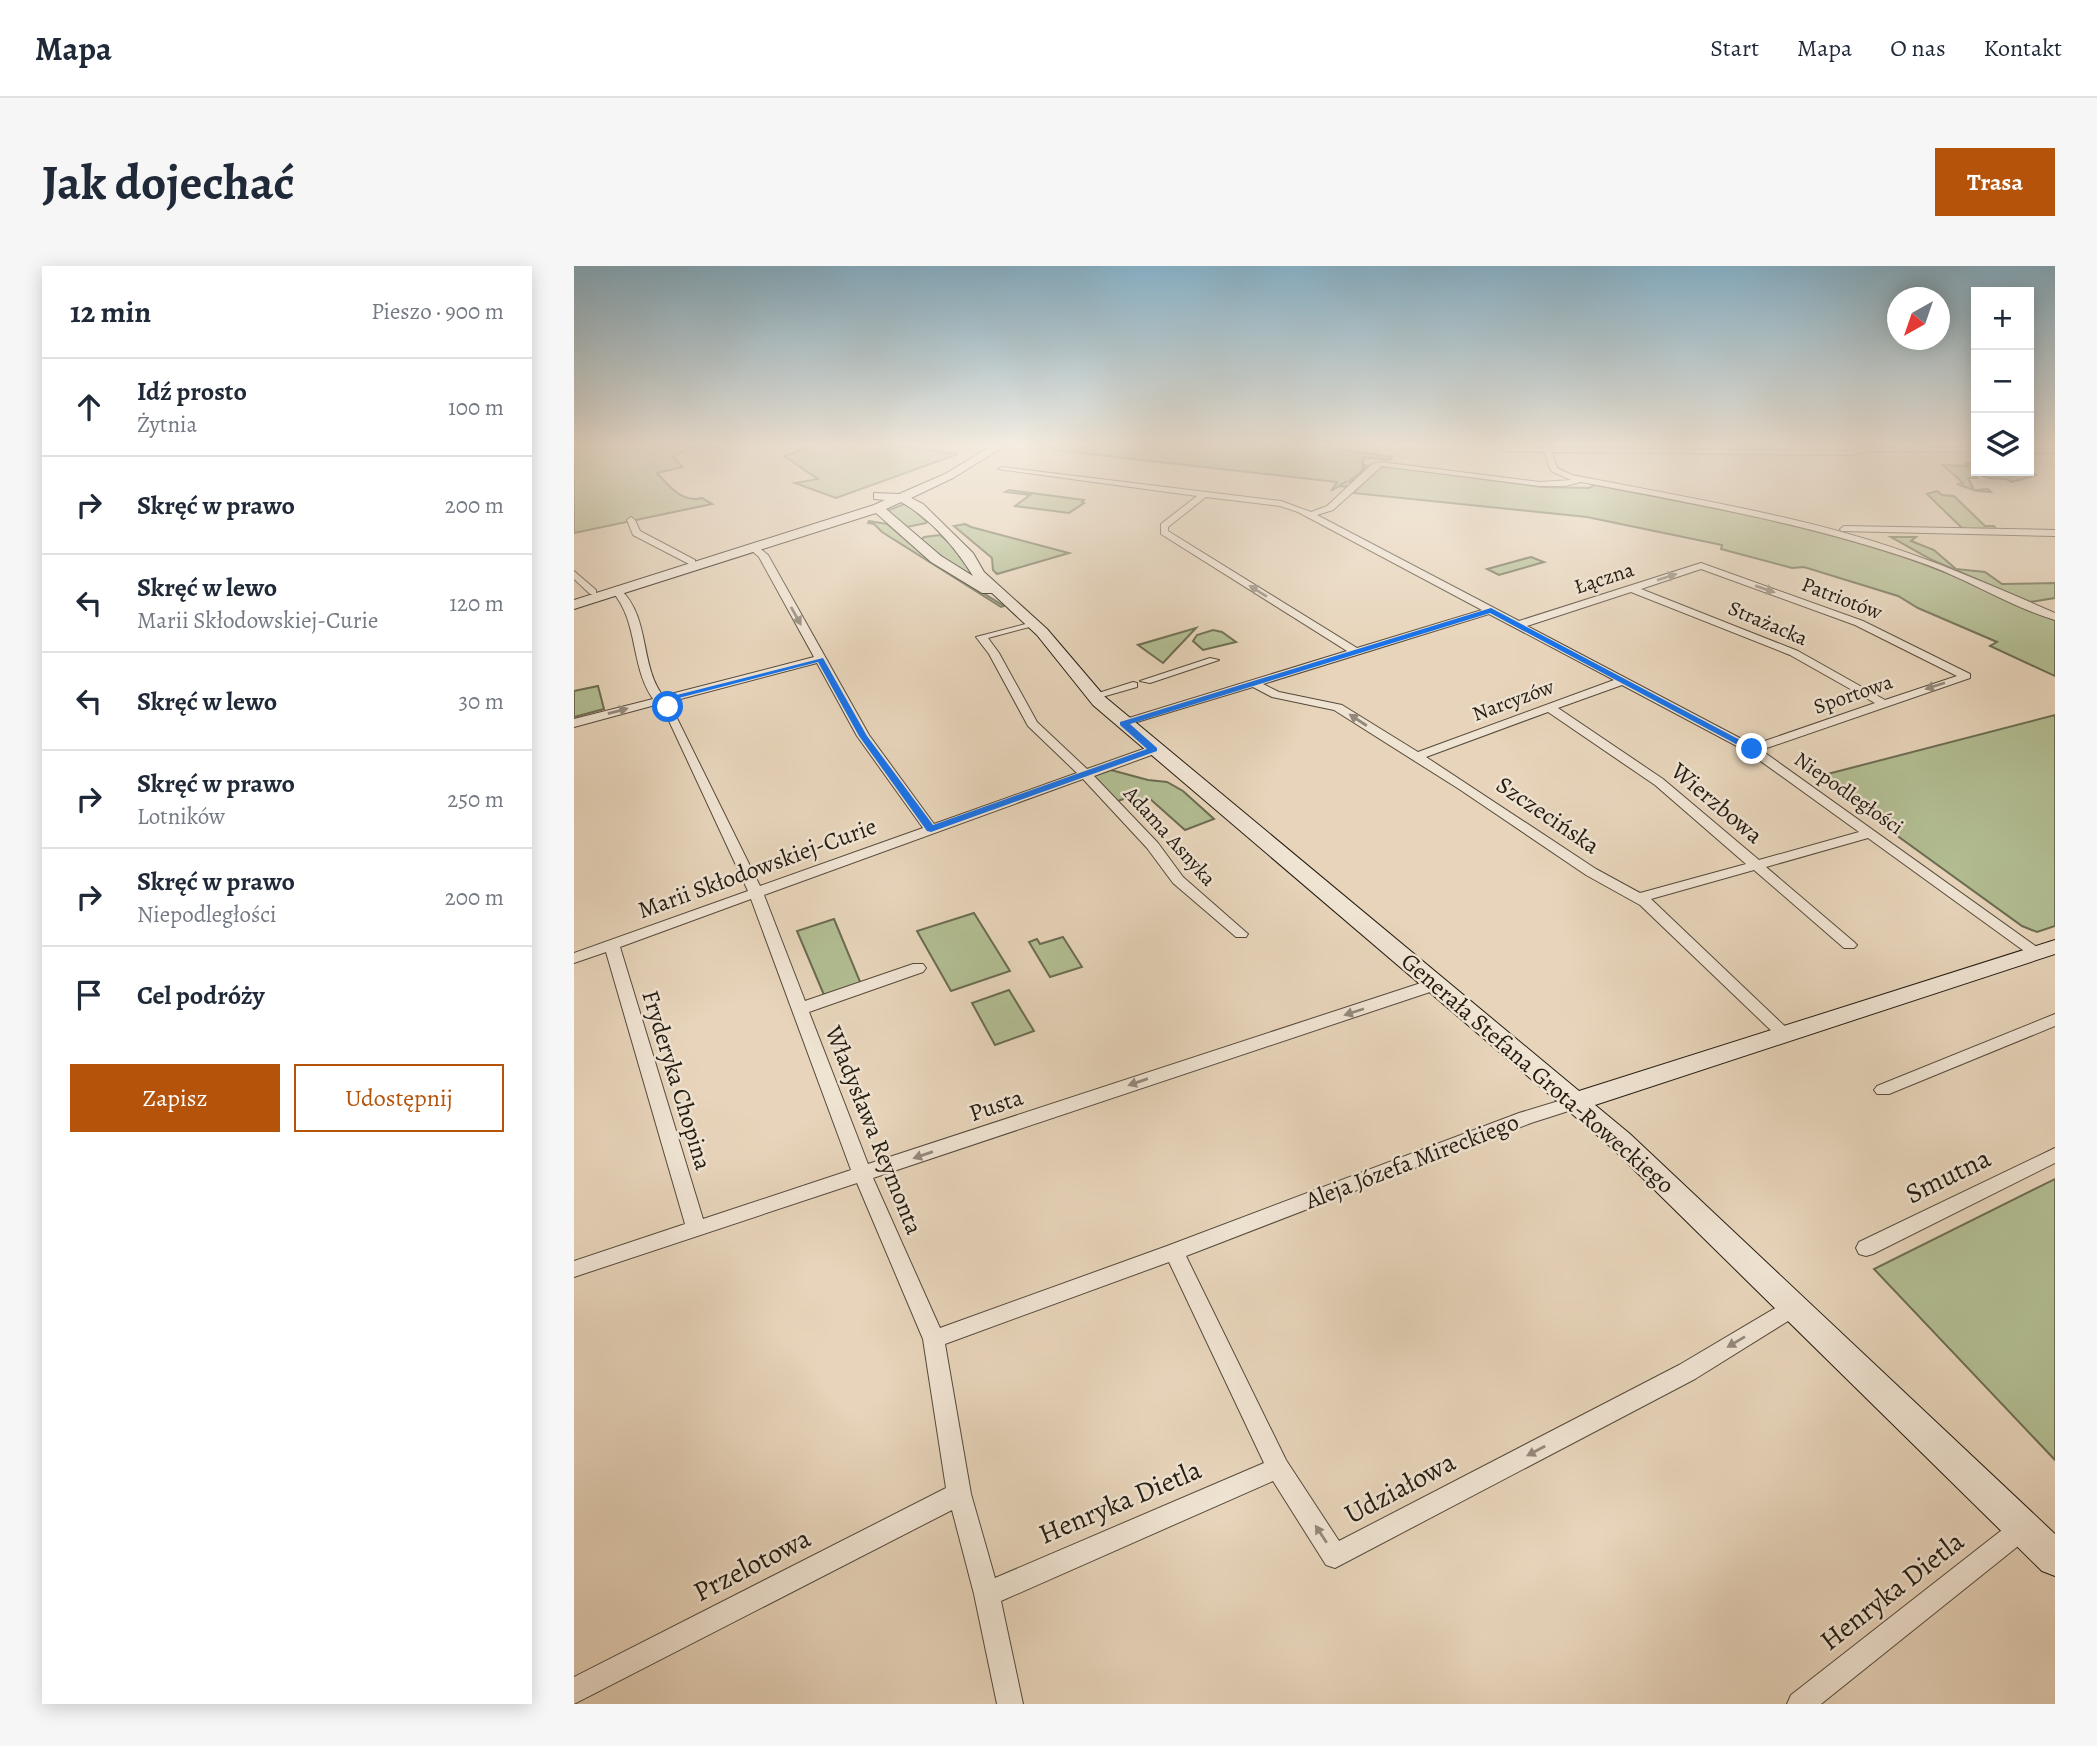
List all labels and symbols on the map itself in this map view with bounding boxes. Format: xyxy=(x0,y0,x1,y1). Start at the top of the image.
north arrow xyxy=(1887,287,1950,350)
street label: Łączna xyxy=(1571,555,1638,601)
street label: Patriotów xyxy=(1798,570,1886,626)
one-way arrow xyxy=(1656,572,1677,582)
one-way arrow xyxy=(1249,584,1268,597)
one-way arrow xyxy=(1754,584,1775,595)
street label: Strażacka xyxy=(1724,594,1812,652)
one-way arrow xyxy=(790,606,802,626)
street label: Sportowa xyxy=(1810,667,1897,721)
street label: Narcyzów xyxy=(1468,672,1558,728)
one-way arrow xyxy=(1925,681,1946,692)
route start xyxy=(652,691,683,722)
one-way arrow xyxy=(607,706,628,716)
one-way arrow xyxy=(1348,714,1368,727)
route end xyxy=(1736,733,1767,764)
street label: Niepodległości xyxy=(1789,745,1909,841)
street label: Wierzbowa xyxy=(1664,755,1770,851)
street label: Szczecińska xyxy=(1490,769,1607,862)
street label: Adama Asnyka xyxy=(1117,779,1223,892)
street label: Marii Skłodowskiej-Curie xyxy=(633,810,881,926)
street label: Generała Stefana Grota-Roweckiego xyxy=(1395,945,1681,1201)
street label: Fryderyka Chopina xyxy=(634,986,720,1175)
one-way arrow xyxy=(1344,1007,1365,1017)
street label: Władysława Reymonta xyxy=(817,1020,931,1240)
one-way arrow xyxy=(1127,1077,1148,1088)
street label: Pusta xyxy=(965,1081,1028,1129)
street label: Aleja Józefa Mireckiego xyxy=(1300,1106,1523,1217)
street label: Smutna xyxy=(1899,1139,1997,1213)
one-way arrow xyxy=(912,1150,933,1161)
one-way arrow xyxy=(1726,1336,1745,1349)
street label: Udziałowa xyxy=(1338,1443,1462,1533)
one-way arrow xyxy=(1526,1445,1546,1456)
street label: Henryka Dietla xyxy=(1033,1451,1207,1553)
street label: Przelotowa xyxy=(687,1519,817,1611)
street label: Henryka Dietla xyxy=(1812,1523,1972,1659)
one-way arrow xyxy=(1315,1525,1328,1544)

